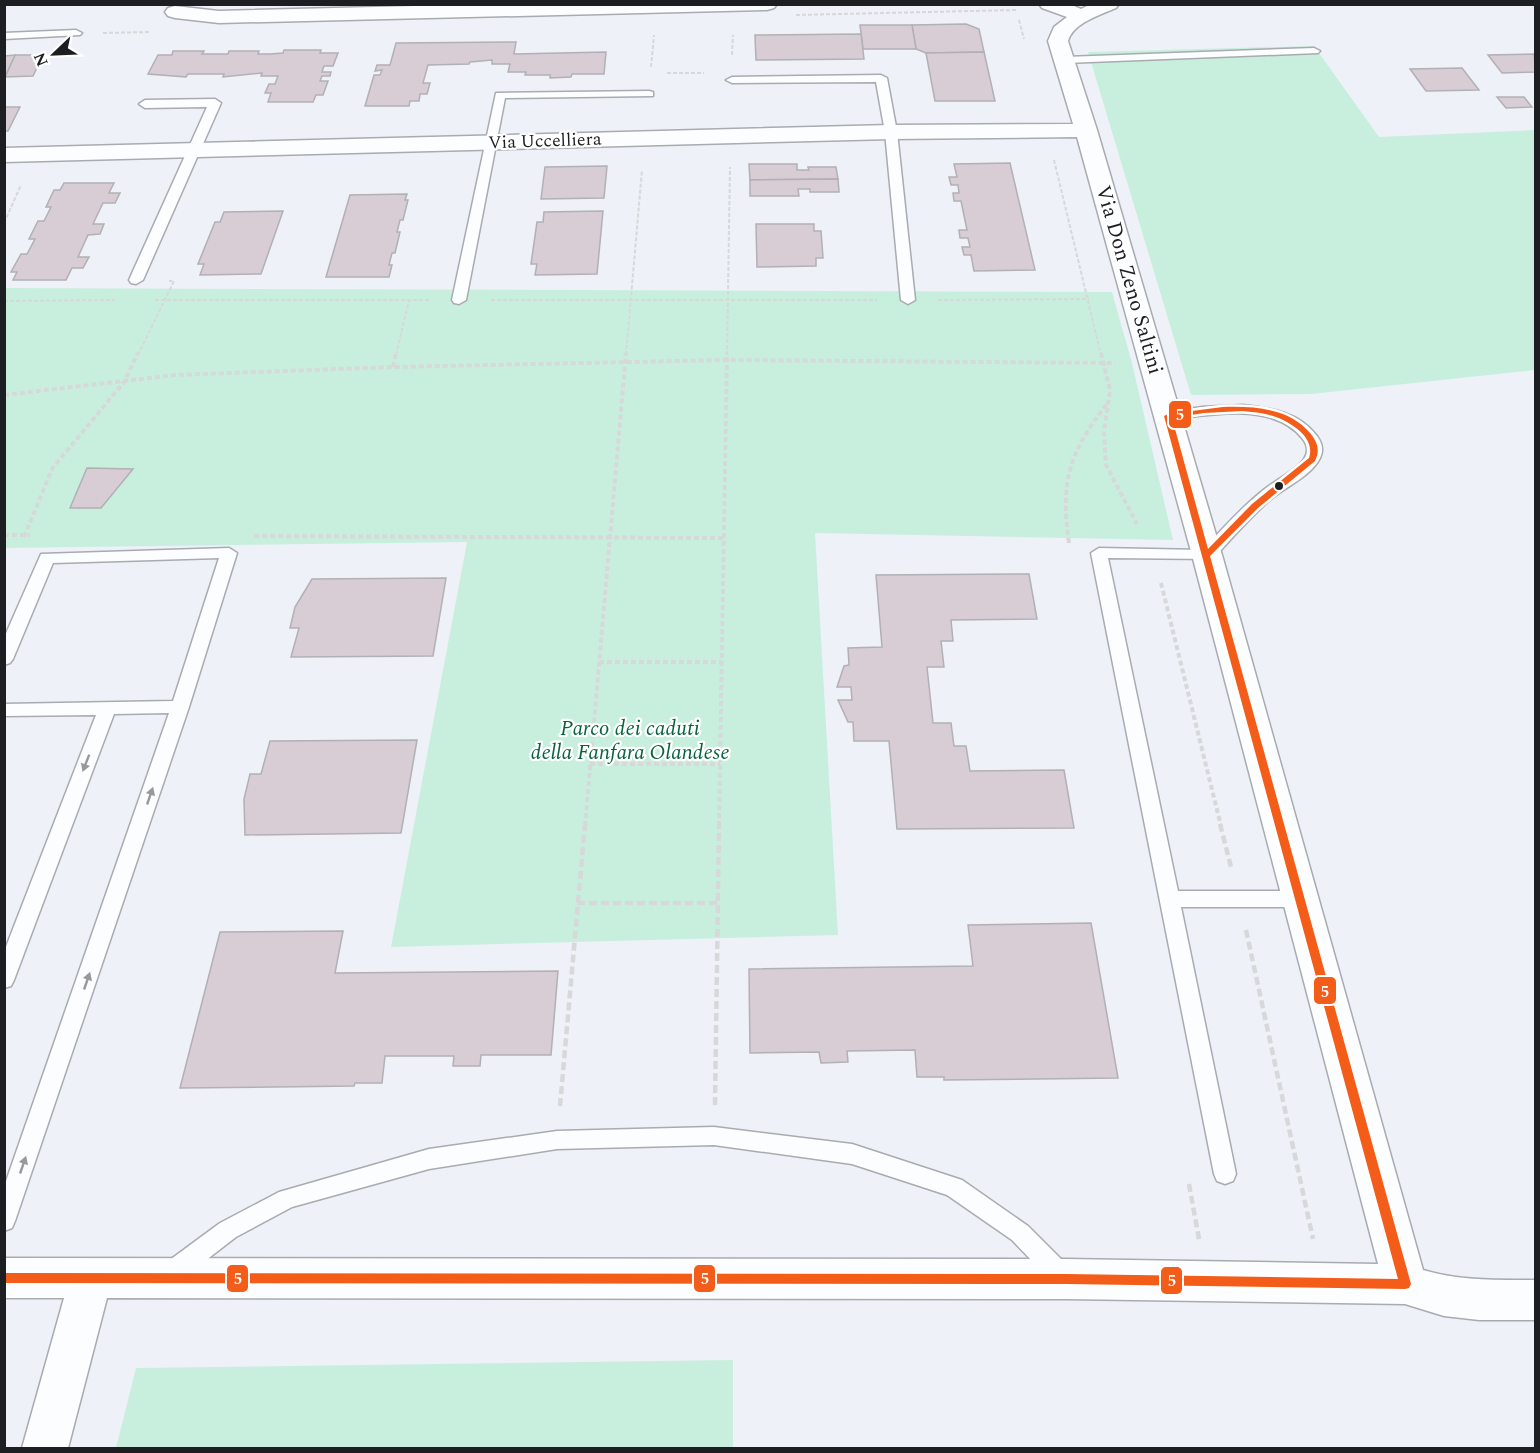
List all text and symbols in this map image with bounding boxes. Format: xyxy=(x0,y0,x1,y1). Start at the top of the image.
north arrow xyxy=(24,24,84,84)
text: N xyxy=(28,49,55,70)
street label: Via Uccelliera xyxy=(488,126,602,156)
street label: Via Don Zeno Saltini xyxy=(1087,182,1171,378)
line badge: 5 xyxy=(1168,400,1192,429)
text: 5 xyxy=(1176,403,1184,427)
unlabelled marker xyxy=(1273,480,1285,492)
park label: Parco dei caduti della Fanfara Olandese xyxy=(531,713,729,769)
one-way arrow xyxy=(81,755,91,773)
one-way arrow xyxy=(145,787,155,805)
one-way arrow xyxy=(82,972,92,990)
line badge: 5 xyxy=(1313,976,1337,1005)
text: 5 xyxy=(1321,980,1329,1004)
one-way arrow xyxy=(19,1156,29,1174)
line badge: 5 xyxy=(226,1264,249,1293)
line badge: 5 xyxy=(693,1264,716,1293)
line badge: 5 xyxy=(1160,1266,1183,1295)
text: 5 xyxy=(234,1267,242,1291)
text: 5 xyxy=(701,1267,709,1291)
text: 5 xyxy=(1168,1269,1176,1293)

